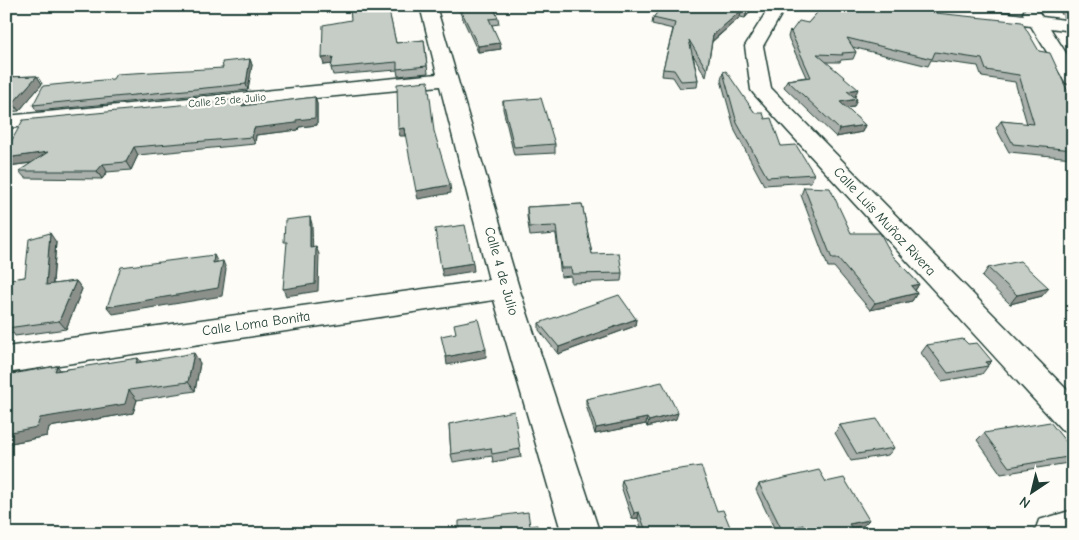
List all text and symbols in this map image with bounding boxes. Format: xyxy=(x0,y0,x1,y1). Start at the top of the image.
street label: Calle 25 de Julio xyxy=(188,91,267,110)
street label: Calle Luis Muñoz Rivera xyxy=(830,164,939,279)
street label: Calle 4 de Julio xyxy=(481,225,522,317)
street label: Calle Loma Bonita xyxy=(201,307,311,340)
north arrow xyxy=(1006,468,1056,518)
text: N xyxy=(1016,493,1033,512)

